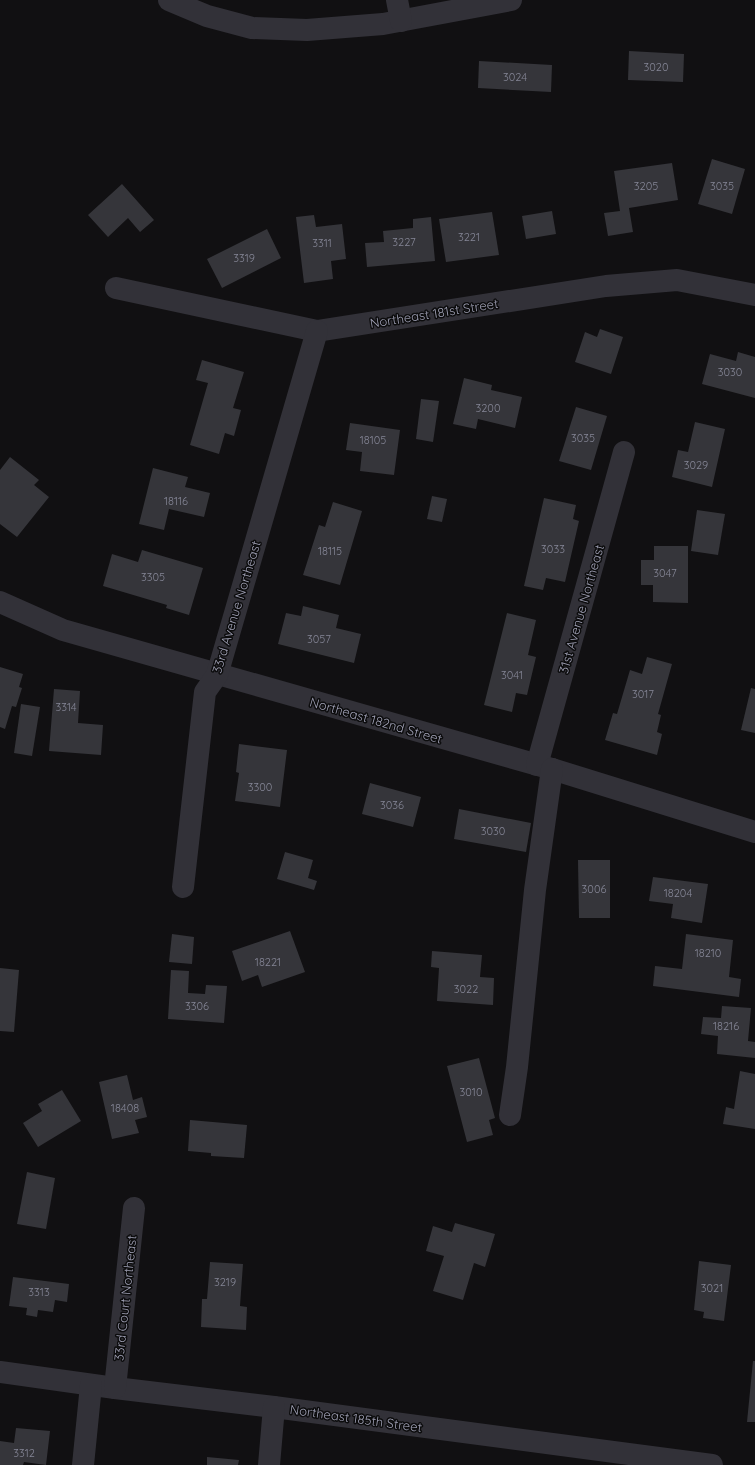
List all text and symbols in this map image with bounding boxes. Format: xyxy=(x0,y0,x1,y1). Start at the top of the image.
house number: 3020 xyxy=(644,60,668,74)
house number: 3024 xyxy=(503,70,527,84)
house number: 3205 xyxy=(634,179,658,193)
house number: 3035 xyxy=(710,179,734,193)
house number: 3221 xyxy=(458,230,480,244)
house number: 3227 xyxy=(392,235,416,249)
house number: 3311 xyxy=(312,236,332,250)
house number: 3319 xyxy=(233,251,255,265)
street label: Northeast 181st Street xyxy=(369,295,499,331)
house number: 3030 xyxy=(718,365,742,379)
house number: 3200 xyxy=(476,401,500,415)
house number: 3035 xyxy=(571,431,595,445)
house number: 18105 xyxy=(360,433,386,447)
house number: 3029 xyxy=(684,458,708,472)
house number: 18116 xyxy=(164,494,188,508)
street label: 33rd Avenue Northeast xyxy=(208,539,264,675)
house number: 3033 xyxy=(541,542,565,556)
street label: 31st Avenue Northeast xyxy=(555,543,607,675)
house number: 18115 xyxy=(318,544,342,558)
house number: 3047 xyxy=(653,566,677,580)
house number: 3305 xyxy=(141,570,165,584)
house number: 3057 xyxy=(307,632,331,646)
house number: 3041 xyxy=(501,668,523,682)
house number: 3017 xyxy=(632,687,654,701)
street label: Northeast 182nd Street xyxy=(308,693,444,747)
house number: 3314 xyxy=(55,700,77,714)
house number: 3300 xyxy=(248,780,272,794)
house number: 3036 xyxy=(380,798,404,812)
house number: 3030 xyxy=(481,824,505,838)
house number: 3006 xyxy=(582,882,606,896)
house number: 18204 xyxy=(664,886,692,900)
house number: 18210 xyxy=(695,946,721,960)
house number: 18221 xyxy=(255,955,281,969)
house number: 3022 xyxy=(454,982,478,996)
house number: 3306 xyxy=(185,999,209,1013)
house number: 18216 xyxy=(713,1019,739,1033)
house number: 3010 xyxy=(460,1085,482,1099)
house number: 18408 xyxy=(111,1101,139,1115)
street label: 33rd Court Northeast xyxy=(110,1234,140,1362)
house number: 3219 xyxy=(214,1275,236,1289)
house number: 3021 xyxy=(701,1281,723,1295)
house number: 3313 xyxy=(28,1285,50,1299)
street label: Northeast 185th Street xyxy=(289,1401,423,1435)
house number: 3312 xyxy=(13,1446,35,1460)

